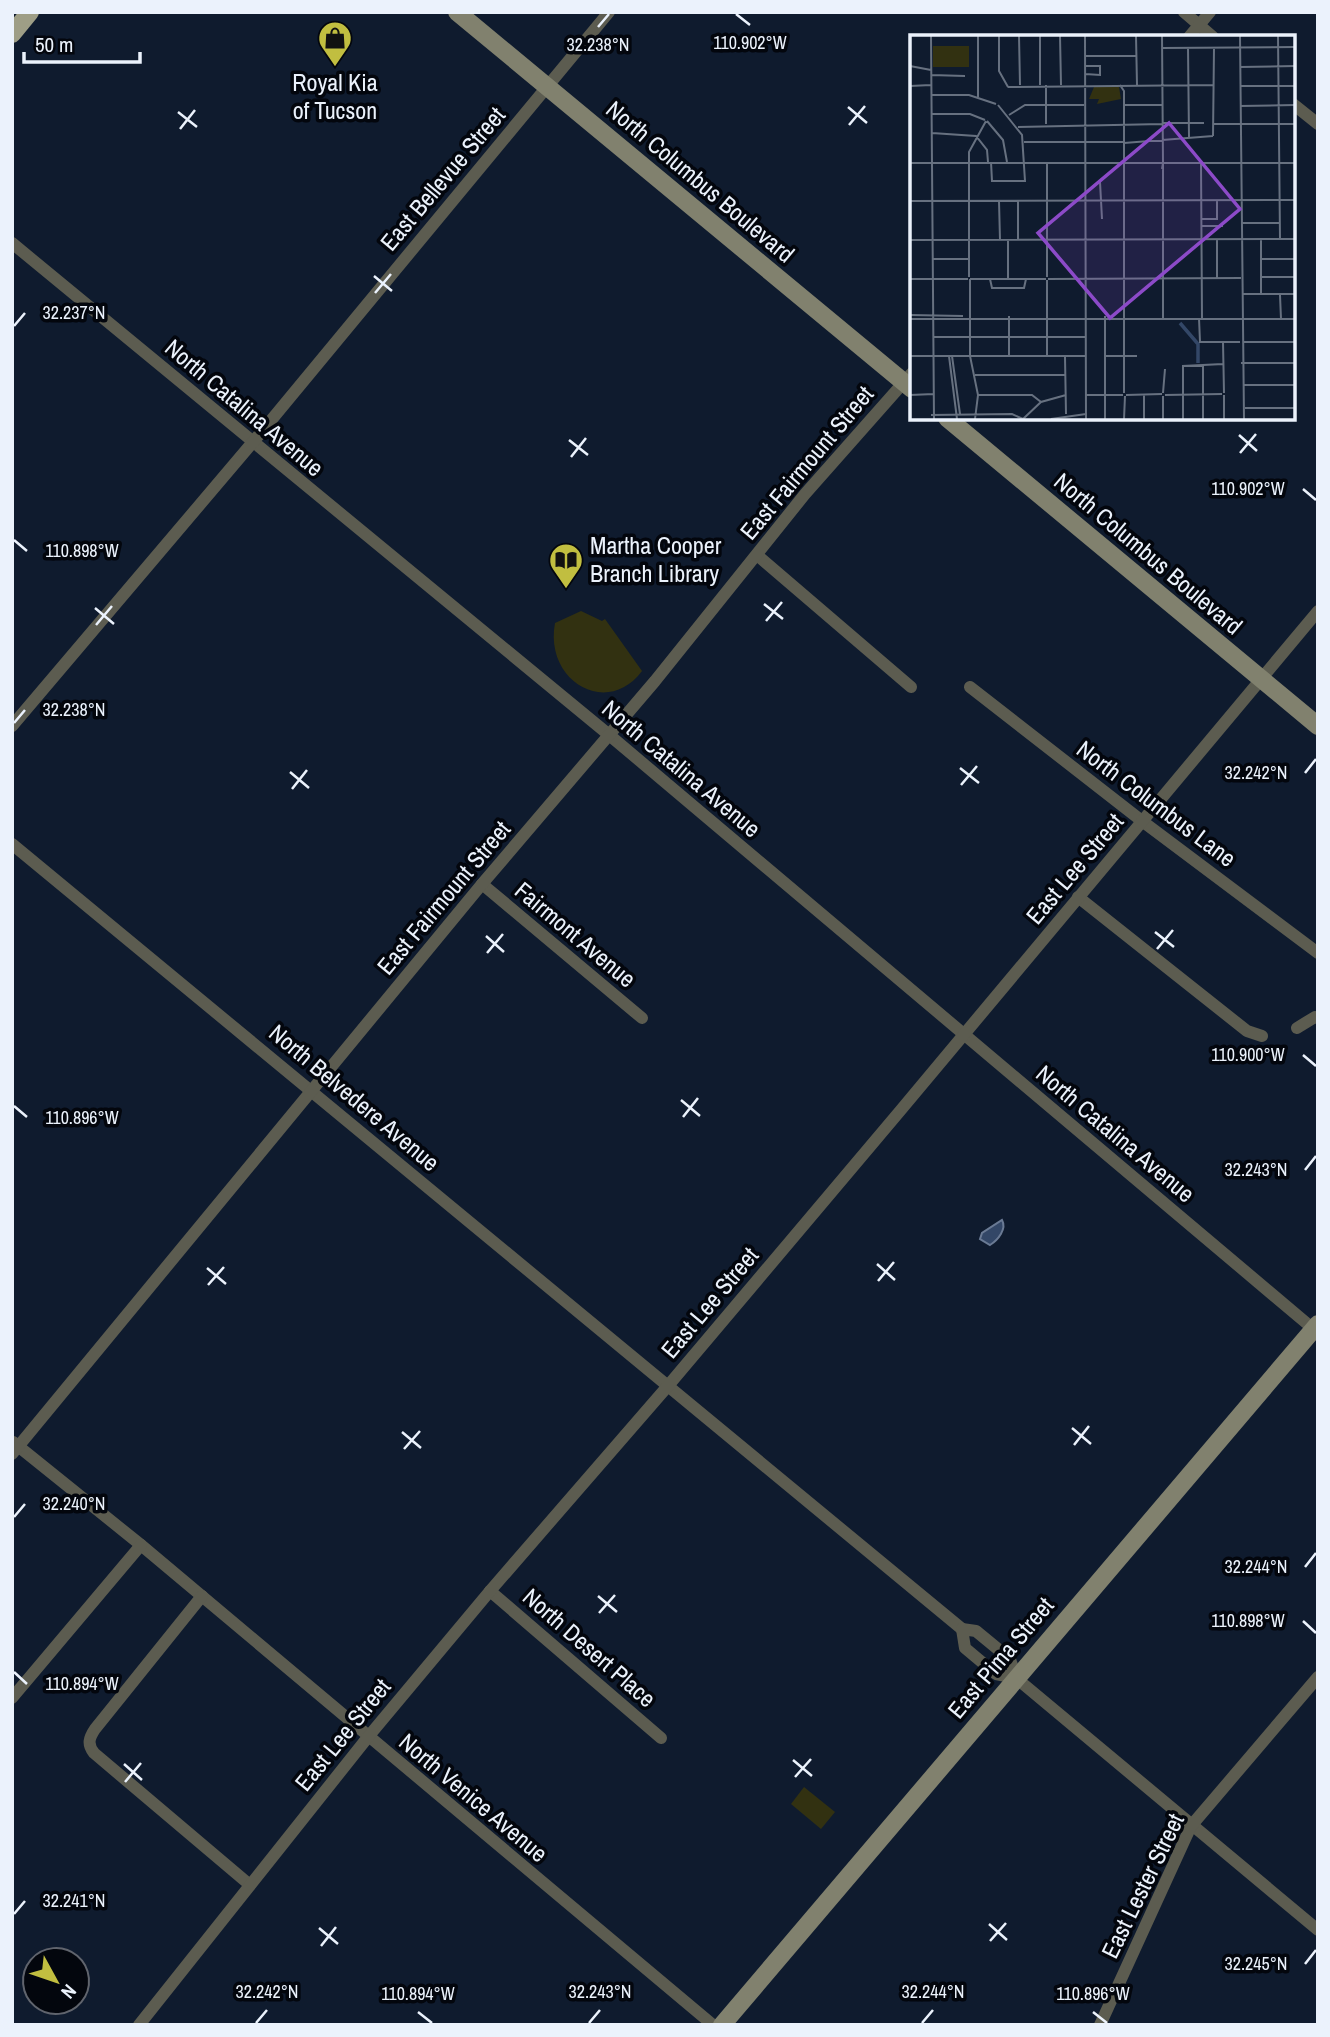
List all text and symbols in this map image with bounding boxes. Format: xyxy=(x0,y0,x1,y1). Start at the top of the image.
shop icon: Royal Kia of Tucson xyxy=(316,19,354,68)
scale bar xyxy=(24,21,140,65)
text: 50 m xyxy=(35,30,73,59)
text: 110.902°W xyxy=(713,30,787,55)
text: 32.238°N xyxy=(567,32,630,57)
inset map xyxy=(910,35,1295,420)
place label: Royal Kia of Tucson xyxy=(292,66,378,126)
street label: North Columbus Boulevard xyxy=(600,93,801,269)
street label: East Bellevue Street xyxy=(373,99,512,257)
text: 32.237°N xyxy=(43,300,106,325)
street label: North Catalina Avenue xyxy=(159,331,331,483)
street label: East Fairmount Street xyxy=(732,378,880,546)
street label: North Columbus Boulevard xyxy=(1048,465,1249,641)
text: 110.902°W xyxy=(1211,476,1285,501)
place label: Martha Cooper Branch Library xyxy=(590,529,722,589)
text: 110.898°W xyxy=(45,538,119,563)
library icon: Martha Cooper Branch Library xyxy=(547,541,585,590)
street label: North Catalina Avenue xyxy=(596,692,768,844)
text: 32.238°N xyxy=(43,697,106,722)
street label: North Columbus Lane xyxy=(1071,733,1243,874)
text: 32.242°N xyxy=(1225,760,1288,785)
street label: East Lee Street xyxy=(1018,806,1130,931)
street label: East Fairmount Street xyxy=(369,813,517,981)
street label: Fairmont Avenue xyxy=(508,874,643,994)
street label: North Belvedere Avenue xyxy=(263,1017,447,1178)
text: 110.900°W xyxy=(1211,1042,1285,1067)
street label: North Catalina Avenue xyxy=(1030,1057,1202,1209)
text: 110.896°W xyxy=(45,1105,119,1130)
text: 32.243°N xyxy=(1225,1157,1288,1182)
street label: East Lee Street xyxy=(653,1240,765,1365)
text: 32.240°N xyxy=(43,1491,106,1516)
text: 32.244°N xyxy=(1225,1554,1288,1579)
street label: North Desert Place xyxy=(516,1581,663,1714)
street label: East Pima Street xyxy=(940,1590,1061,1725)
text: 110.898°W xyxy=(1211,1608,1285,1633)
text: 110.894°W xyxy=(45,1671,119,1696)
street label: East Lee Street xyxy=(287,1671,398,1797)
street label: North Venice Avenue xyxy=(393,1726,555,1869)
street label: East Lester Street xyxy=(1093,1807,1191,1963)
text: 32.241°N xyxy=(43,1888,106,1913)
north arrow xyxy=(21,1946,91,2016)
text: 32.245°N xyxy=(1225,1951,1288,1976)
text: N xyxy=(55,1979,83,2005)
text: 32.242°N xyxy=(236,1979,299,2004)
text: 32.243°N xyxy=(569,1979,632,2004)
text: 32.244°N xyxy=(902,1979,965,2004)
text: 110.894°W xyxy=(381,1981,455,2006)
text: 110.896°W xyxy=(1056,1981,1130,2006)

